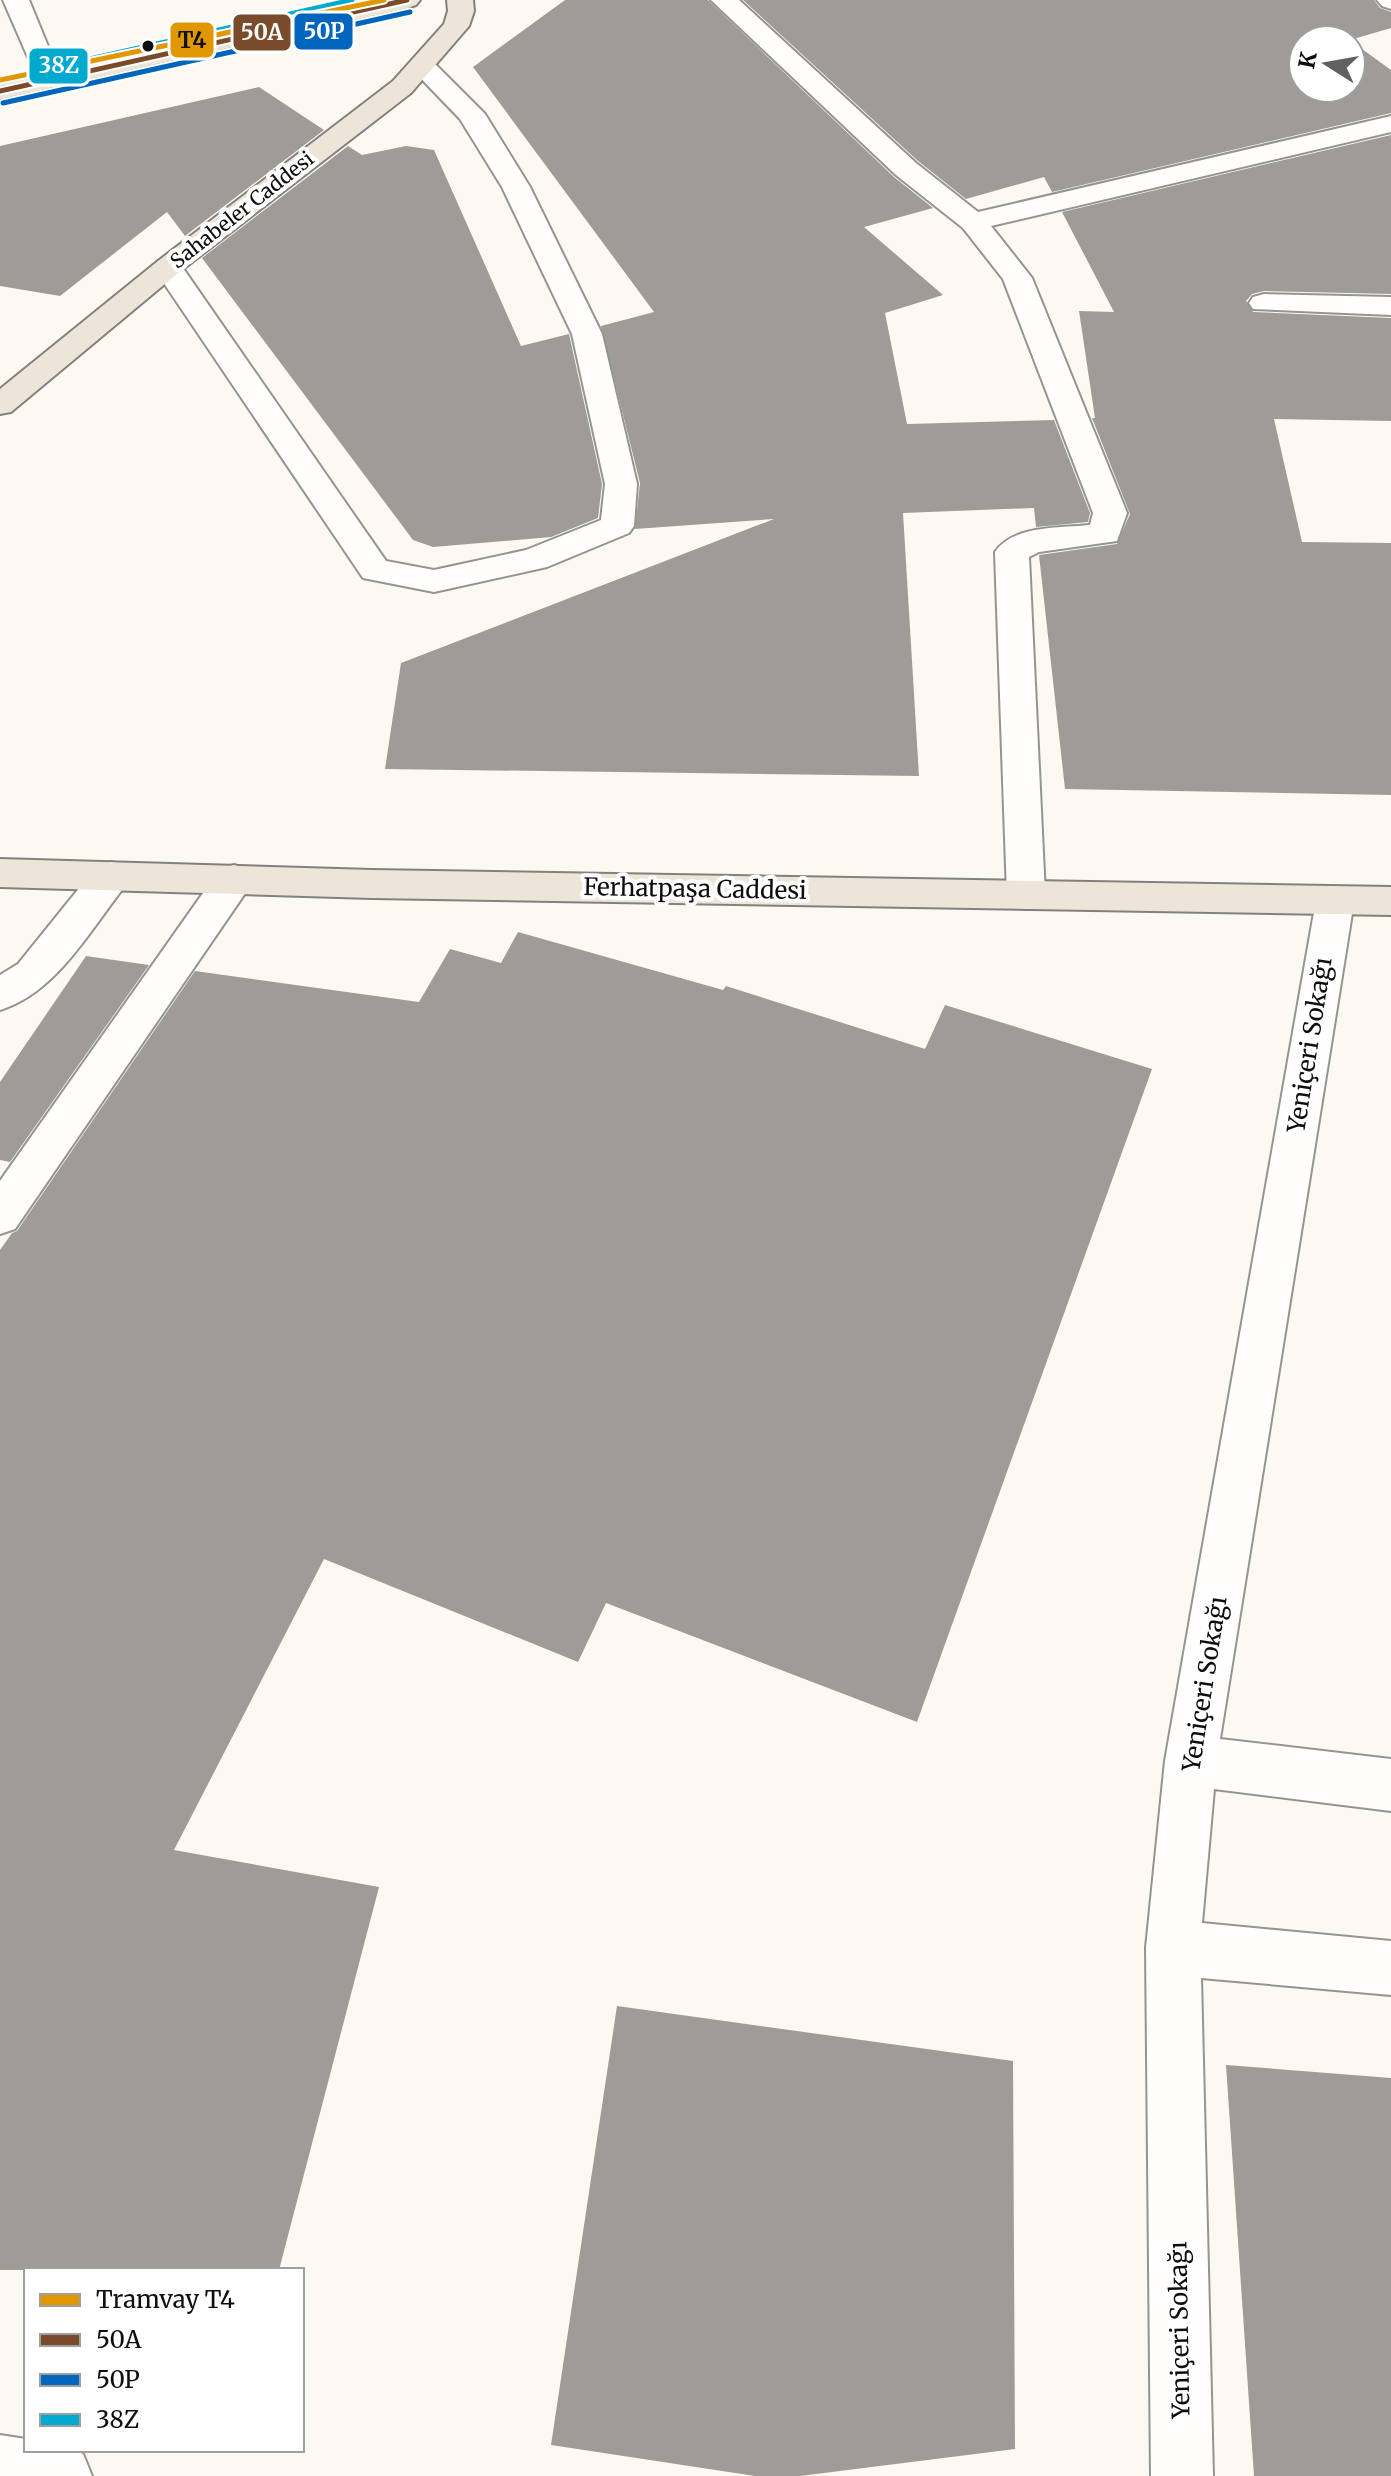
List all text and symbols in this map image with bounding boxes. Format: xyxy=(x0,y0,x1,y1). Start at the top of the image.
line badge: 50P xyxy=(293,12,354,51)
line badge: 50A xyxy=(232,13,292,52)
text: 50P xyxy=(303,17,345,45)
text: 50A xyxy=(241,18,284,46)
line badge: T4 xyxy=(169,21,215,59)
north arrow xyxy=(1287,24,1367,104)
text: T4 xyxy=(178,26,206,54)
unlabelled marker xyxy=(140,38,156,54)
line badge: 38Z xyxy=(28,47,89,85)
text: K xyxy=(1292,49,1323,71)
text: 38Z xyxy=(39,51,79,79)
street label: Sahabeler Caddesi xyxy=(165,146,318,273)
street label: Ferhatpaşa Caddesi xyxy=(583,871,807,906)
street label: Yeniçeri Sokağı xyxy=(1280,955,1339,1136)
street label: Yeniçeri Sokağı xyxy=(1175,1594,1234,1775)
street label: Yeniçeri Sokağı xyxy=(1162,2241,1197,2420)
legend xyxy=(24,2268,304,2452)
text: Tramvay T4 xyxy=(96,2284,235,2315)
text: 50A xyxy=(96,2324,142,2355)
text: 50P xyxy=(96,2364,140,2395)
text: 38Z xyxy=(96,2404,139,2435)

